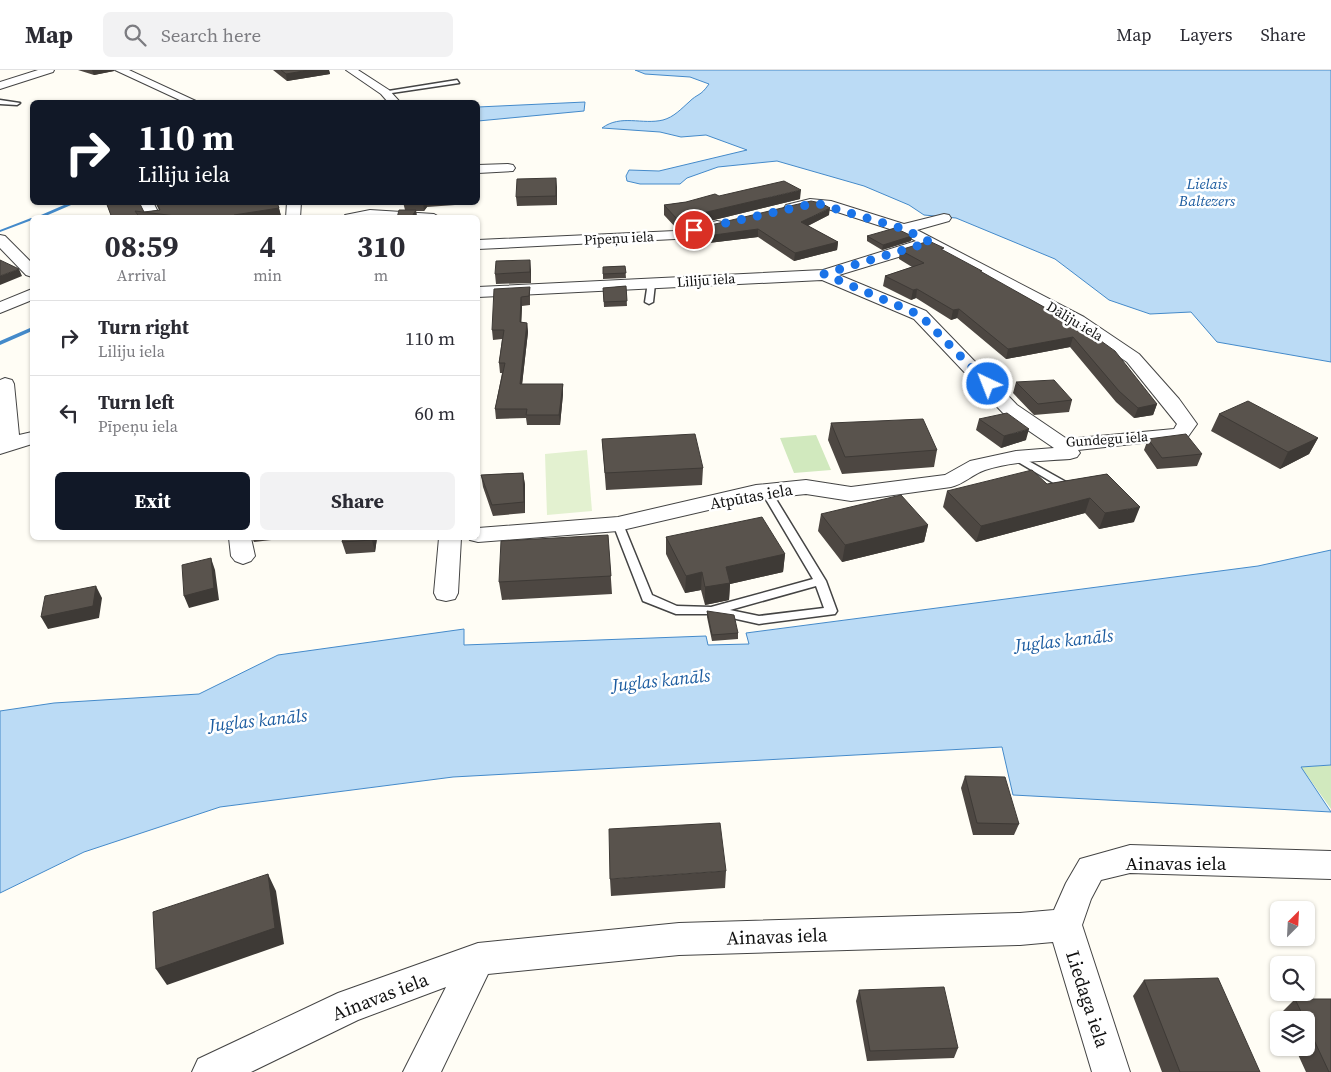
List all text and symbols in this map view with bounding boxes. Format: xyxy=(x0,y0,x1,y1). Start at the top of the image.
search box xyxy=(103,12,453,57)
text: Map xyxy=(25,18,73,51)
icon: search xyxy=(121,21,149,49)
text: Search here xyxy=(161,22,261,48)
text: Map xyxy=(1116,22,1151,47)
text: Layers xyxy=(1179,22,1232,47)
text: Share xyxy=(1260,22,1306,47)
text: 110 m xyxy=(138,114,234,162)
icon: right xyxy=(55,120,120,185)
text: Liliju iela xyxy=(138,159,230,189)
water label: Lielais Baltezers xyxy=(1178,173,1236,211)
pin xyxy=(673,209,715,251)
icon: arrive xyxy=(680,216,708,244)
text: 08:59 xyxy=(105,226,179,267)
text: 4 xyxy=(259,226,276,267)
text: 310 xyxy=(357,226,405,267)
street label: Pīpeņu iela xyxy=(584,226,655,250)
text: Arrival xyxy=(117,264,166,286)
text: min xyxy=(253,264,282,286)
text: m xyxy=(374,264,388,286)
street label: Liliju iela xyxy=(676,268,737,292)
street label: Dāliju iela xyxy=(1043,296,1108,346)
text: Turn right xyxy=(98,314,189,340)
icon: right xyxy=(55,324,83,352)
text: 110 m xyxy=(405,325,455,351)
text: Liliju iela xyxy=(98,340,165,362)
position arrow xyxy=(961,357,1013,409)
text: Turn left xyxy=(98,389,174,415)
icon: left xyxy=(55,399,83,427)
text: 60 m xyxy=(414,400,455,426)
text: Pīpeņu iela xyxy=(98,415,178,437)
street label: Gundegu iela xyxy=(1065,426,1150,452)
button: Exit xyxy=(55,472,250,530)
button: Share xyxy=(260,472,455,530)
street label: Atpūtas iela xyxy=(708,478,795,514)
water label: Juglas kanāls xyxy=(1011,622,1115,658)
water label: Juglas kanāls xyxy=(608,662,712,698)
water label: Juglas kanāls xyxy=(205,702,309,738)
street label: Ainavas iela xyxy=(1125,850,1227,876)
north arrow xyxy=(1270,901,1315,946)
map controls xyxy=(1270,901,1315,1056)
street label: Ainavas iela xyxy=(726,921,828,951)
street label: Liedaga iela xyxy=(1060,947,1116,1051)
button: search xyxy=(1270,956,1315,1001)
street label: Ainavas iela xyxy=(328,966,432,1026)
button: layers xyxy=(1270,1011,1315,1056)

